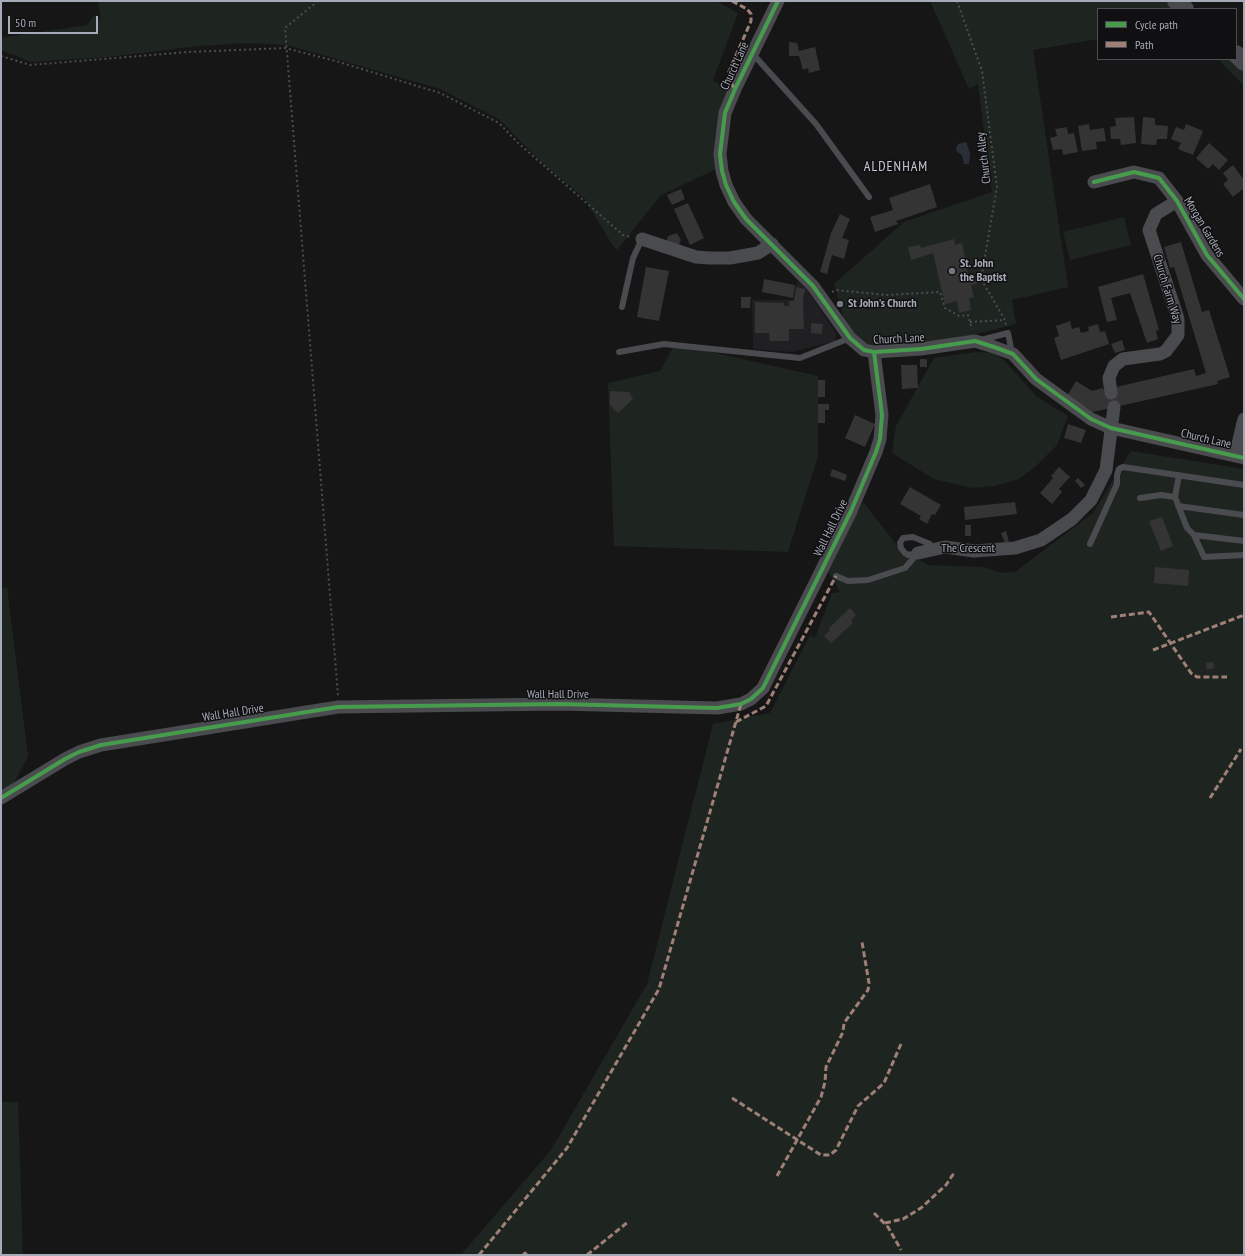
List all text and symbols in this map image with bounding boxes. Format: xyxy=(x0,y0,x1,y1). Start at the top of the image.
scale bar xyxy=(10,8,100,34)
legend xyxy=(1097,8,1237,60)
text: 50 m xyxy=(15,15,36,30)
text: Cycle path xyxy=(1135,17,1178,32)
text: Path xyxy=(1135,37,1153,52)
street label: Church Lane xyxy=(718,40,752,92)
street label: Church Alley xyxy=(974,131,994,185)
district label: ALDENHAM xyxy=(864,159,928,175)
street label: Morgan Gardens xyxy=(1180,194,1228,260)
street label: Church Farm Way xyxy=(1150,253,1184,325)
place label: St. John the Baptist xyxy=(960,257,1007,285)
marker: St. John the Baptist xyxy=(947,266,957,276)
place label: St John's Church xyxy=(848,297,917,311)
marker: St John's Church xyxy=(835,299,845,309)
street label: Church Lane xyxy=(873,330,925,348)
street label: Church Lane xyxy=(1179,426,1233,452)
street label: Wall Hall Drive xyxy=(811,497,851,559)
street label: The Crescent xyxy=(941,542,995,556)
street label: Wall Hall Drive xyxy=(527,688,589,702)
street label: Wall Hall Drive xyxy=(201,701,265,725)

